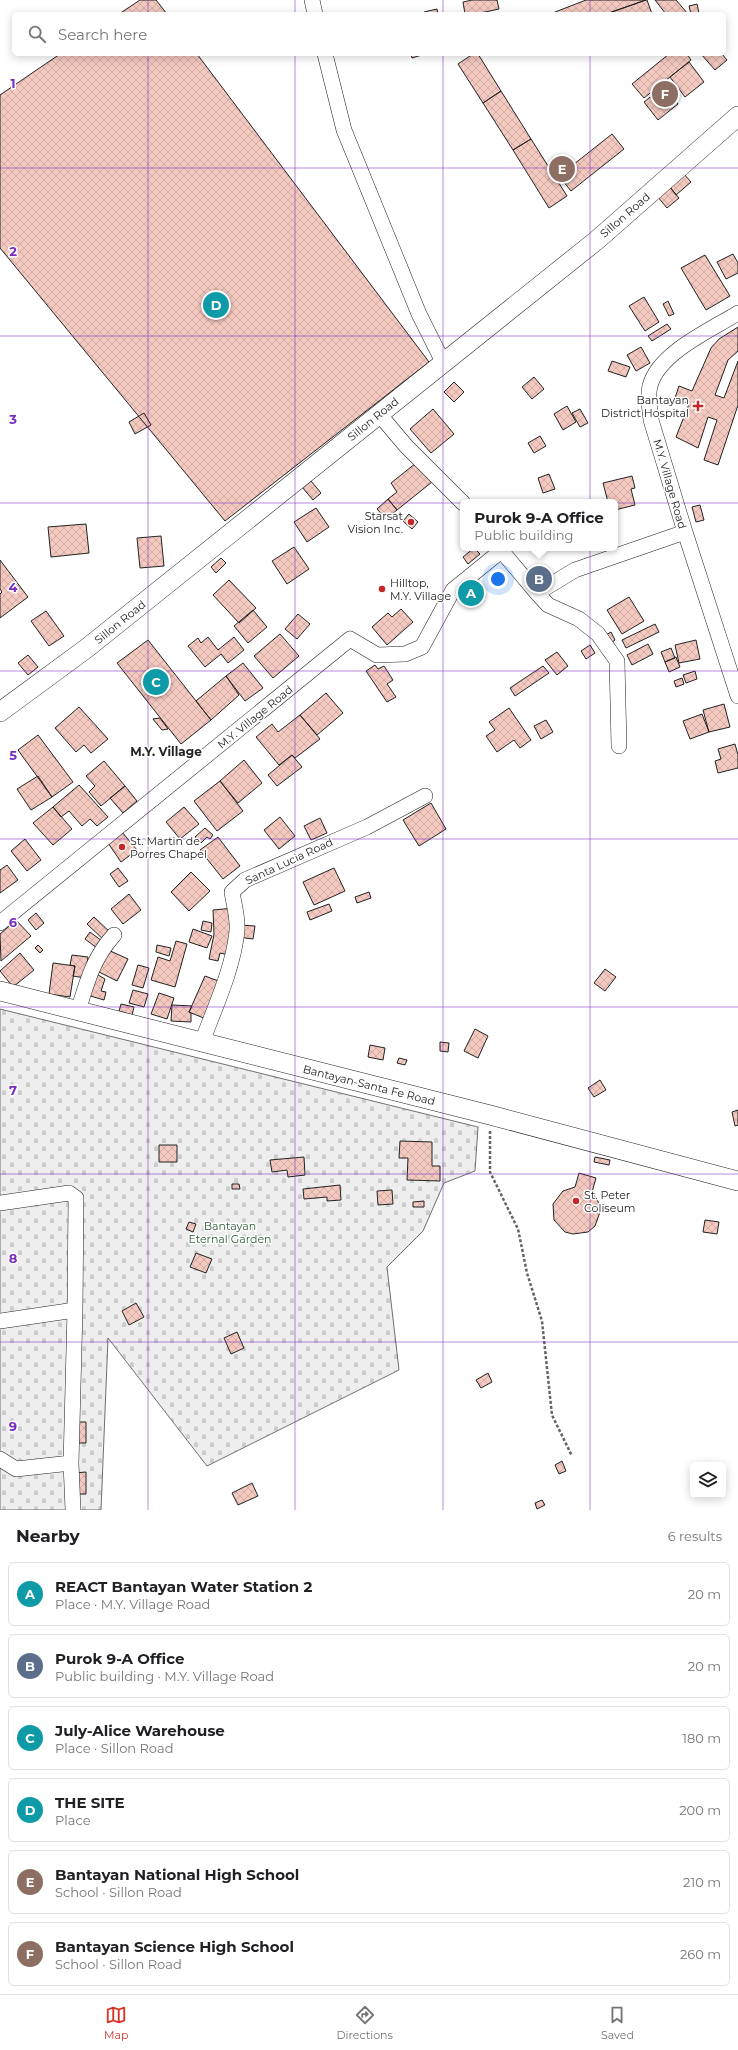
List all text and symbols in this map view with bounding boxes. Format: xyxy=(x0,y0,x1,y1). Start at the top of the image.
search box xyxy=(12,12,726,56)
icon: search xyxy=(26,23,48,45)
text: Search here xyxy=(58,25,147,44)
text: 1 xyxy=(10,75,16,91)
pin: F xyxy=(652,79,678,109)
pin: E xyxy=(549,154,575,184)
street label: Sillon Road xyxy=(597,190,653,240)
text: 2 xyxy=(9,243,17,259)
pin: D xyxy=(203,290,229,320)
place label: Bantayan District Hospital xyxy=(601,393,689,420)
street label: Sillon Road xyxy=(345,394,401,444)
marker: Bantayan District Hospital xyxy=(692,400,704,412)
text: 3 xyxy=(8,411,17,427)
street label: M.Y. Village Road xyxy=(650,437,690,531)
popup xyxy=(460,499,618,551)
text: Purok 9-A Office xyxy=(474,508,604,527)
place label: Starsat Vision Inc. xyxy=(348,509,404,536)
marker: Starsat Vision Inc. xyxy=(406,517,416,527)
text: Public building xyxy=(474,527,573,543)
pin: B xyxy=(526,564,552,594)
your location xyxy=(488,569,508,589)
place label: Hilltop, M.Y. Village xyxy=(390,576,452,603)
pin: A xyxy=(458,578,484,608)
text: 4 xyxy=(9,579,18,595)
marker: Hilltop, M.Y. Village xyxy=(377,584,387,594)
street label: Sillon Road xyxy=(92,597,148,647)
pin: C xyxy=(143,667,169,697)
street label: M.Y. Village Road xyxy=(214,682,296,752)
district label: M.Y. Village xyxy=(130,744,202,759)
text: 5 xyxy=(9,747,17,763)
place label: St. Martin de Porres Chapel xyxy=(130,834,207,861)
street label: Santa Lucia Road xyxy=(243,835,335,887)
marker: St. Martin de Porres Chapel xyxy=(117,842,127,852)
text: 6 xyxy=(9,914,18,930)
street label: Bantayan-Santa Fe Road xyxy=(301,1062,437,1108)
text: 7 xyxy=(9,1082,17,1098)
place label: St. Peter Coliseum xyxy=(584,1188,635,1215)
marker: St. Peter Coliseum xyxy=(571,1196,581,1206)
park label: Bantayan Eternal Garden xyxy=(189,1219,272,1246)
text: 8 xyxy=(9,1250,18,1266)
text: 9 xyxy=(9,1418,17,1434)
map controls xyxy=(690,1462,726,1498)
button: layers xyxy=(690,1462,726,1498)
text: Nearby xyxy=(16,1526,80,1546)
text: 6 results xyxy=(668,1528,722,1544)
text: REACT Bantayan Water Station 2 xyxy=(55,1577,312,1596)
text: A xyxy=(25,1586,35,1602)
text: 20 m xyxy=(688,1586,721,1602)
text: Place · M.Y. Village Road xyxy=(55,1596,210,1612)
text: Purok 9-A Office xyxy=(55,1649,184,1668)
text: B xyxy=(25,1658,35,1674)
text: 20 m xyxy=(688,1658,721,1674)
text: Public building · M.Y. Village Road xyxy=(55,1668,274,1684)
text: July-Alice Warehouse xyxy=(55,1721,225,1740)
text: C xyxy=(25,1730,35,1746)
text: 180 m xyxy=(682,1730,721,1746)
text: Place · Sillon Road xyxy=(55,1740,173,1756)
text: THE SITE xyxy=(55,1793,125,1812)
text: D xyxy=(25,1802,35,1818)
text: 200 m xyxy=(679,1802,721,1818)
text: Place xyxy=(55,1812,91,1828)
text: Bantayan National High School xyxy=(55,1865,299,1884)
text: E xyxy=(26,1874,34,1890)
text: 210 m xyxy=(683,1874,721,1890)
text: School · Sillon Road xyxy=(55,1884,182,1900)
text: Bantayan Science High School xyxy=(55,1937,294,1956)
text: F xyxy=(26,1946,34,1962)
text: 260 m xyxy=(680,1946,721,1962)
text: School · Sillon Road xyxy=(55,1956,182,1972)
tab: Map xyxy=(104,2004,128,2042)
tab: Directions xyxy=(337,2004,393,2042)
tab: Saved xyxy=(601,2004,634,2042)

